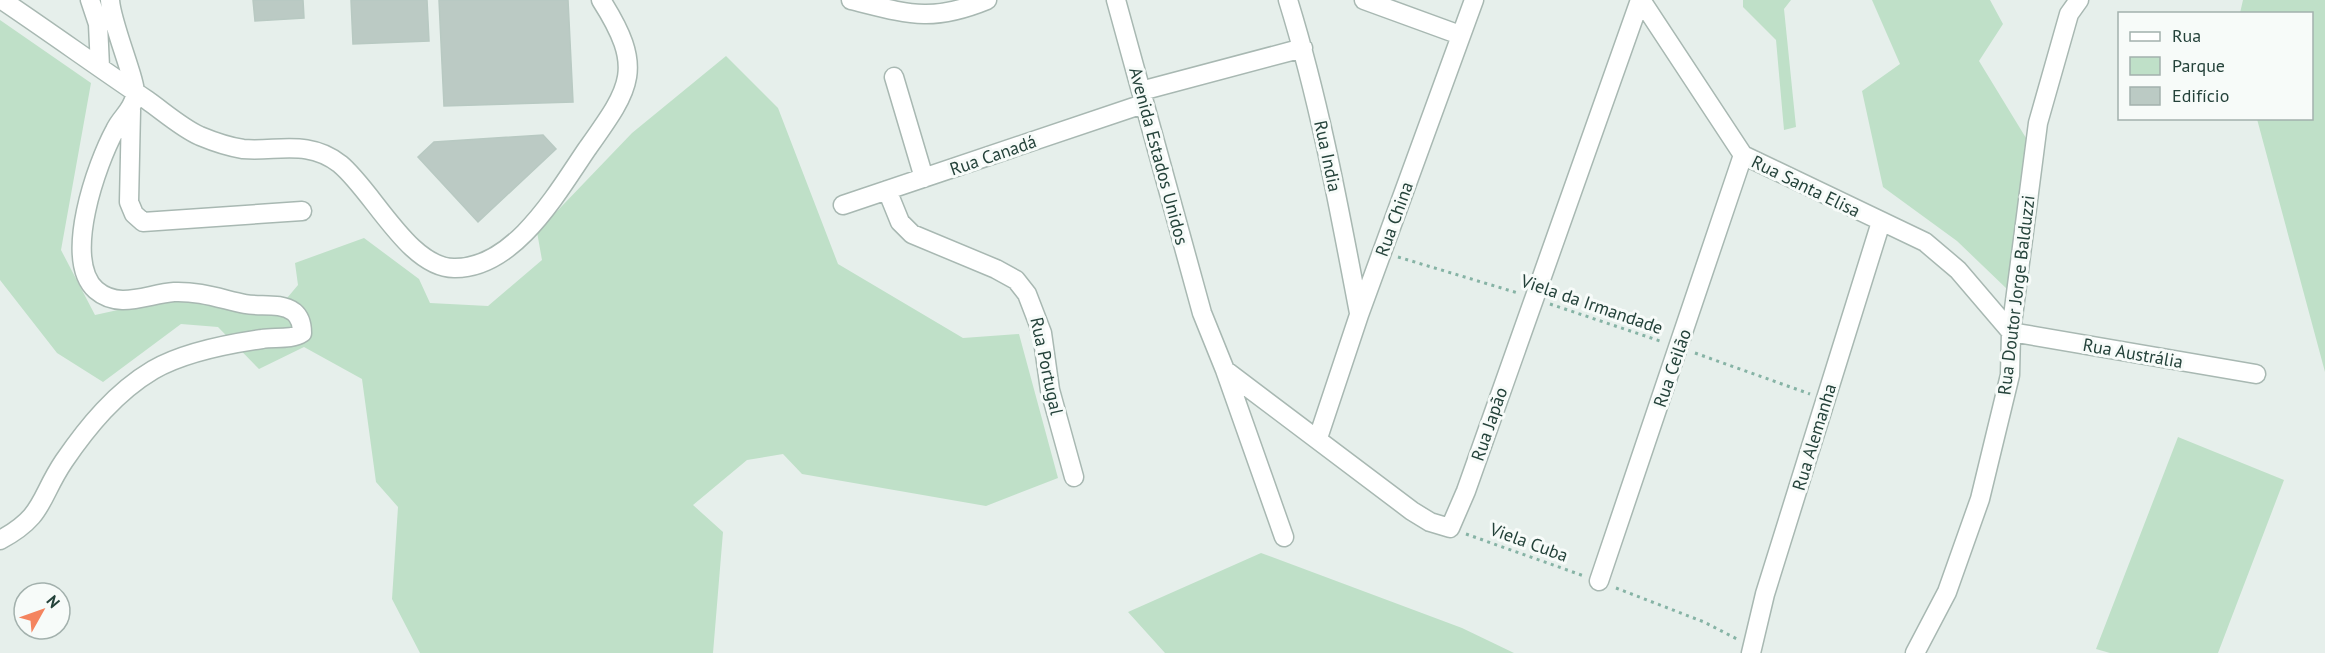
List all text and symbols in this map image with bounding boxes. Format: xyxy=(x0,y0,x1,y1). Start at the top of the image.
legend xyxy=(2118,12,2313,120)
text: Rua xyxy=(2172,24,2201,47)
text: Parque xyxy=(2172,54,2225,77)
street label: Avenida Estados Unidos xyxy=(1124,65,1194,247)
text: Edifício xyxy=(2172,84,2229,107)
street label: Rua India xyxy=(1309,118,1347,194)
street label: Rua Canadá xyxy=(947,129,1039,181)
street label: Rua Santa Elisa xyxy=(1748,150,1864,222)
street label: Rua China xyxy=(1370,179,1418,259)
street label: Rua Doutor Jorge Balduzzi xyxy=(1992,194,2040,396)
street label: Viela da Irmandade xyxy=(1517,269,1666,339)
street label: Rua Portugal xyxy=(1025,315,1069,418)
street label: Rua Ceilão xyxy=(1648,326,1696,410)
street label: Rua Austrália xyxy=(2081,333,2185,373)
street label: Rua Alemanha xyxy=(1787,381,1841,493)
street label: Rua Japão xyxy=(1466,384,1512,464)
street label: Viela Cuba xyxy=(1486,517,1571,567)
north arrow xyxy=(12,581,72,641)
text: N xyxy=(42,591,65,612)

